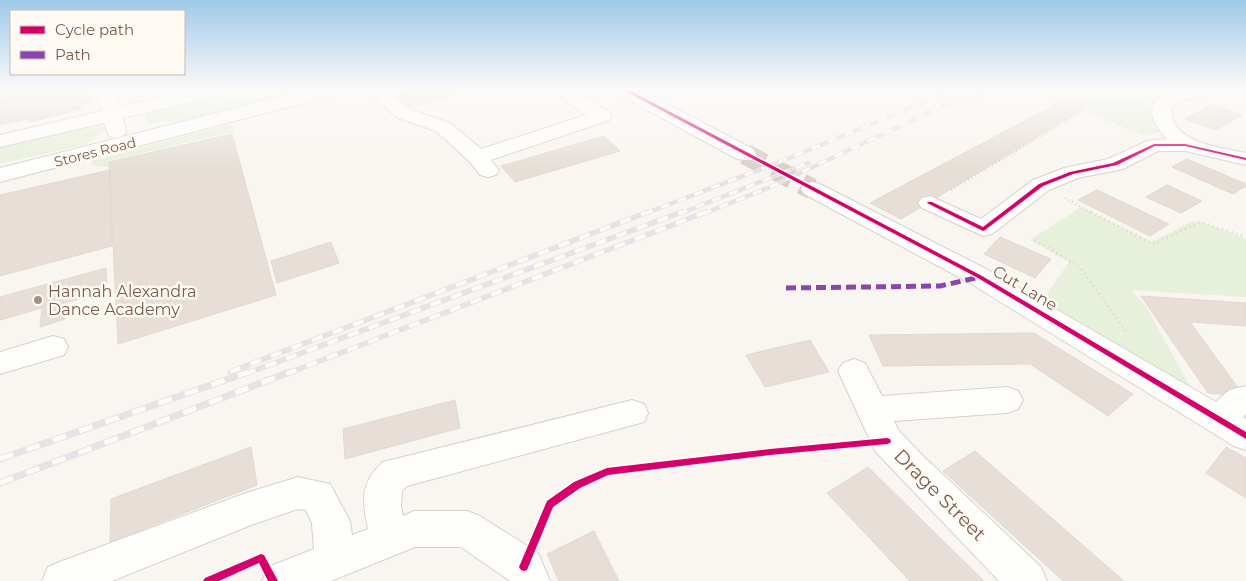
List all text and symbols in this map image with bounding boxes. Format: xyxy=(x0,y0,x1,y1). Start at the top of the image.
legend xyxy=(10,10,185,75)
text: Cycle path xyxy=(55,20,134,39)
text: Path xyxy=(55,45,91,64)
street label: Stores Road xyxy=(52,133,138,171)
street label: Cut Lane xyxy=(989,261,1061,315)
place label: Hannah Alexandra Dance Academy xyxy=(48,282,196,319)
marker: Hannah Alexandra Dance Academy xyxy=(32,294,44,306)
street label: Drage Street xyxy=(889,444,991,546)

